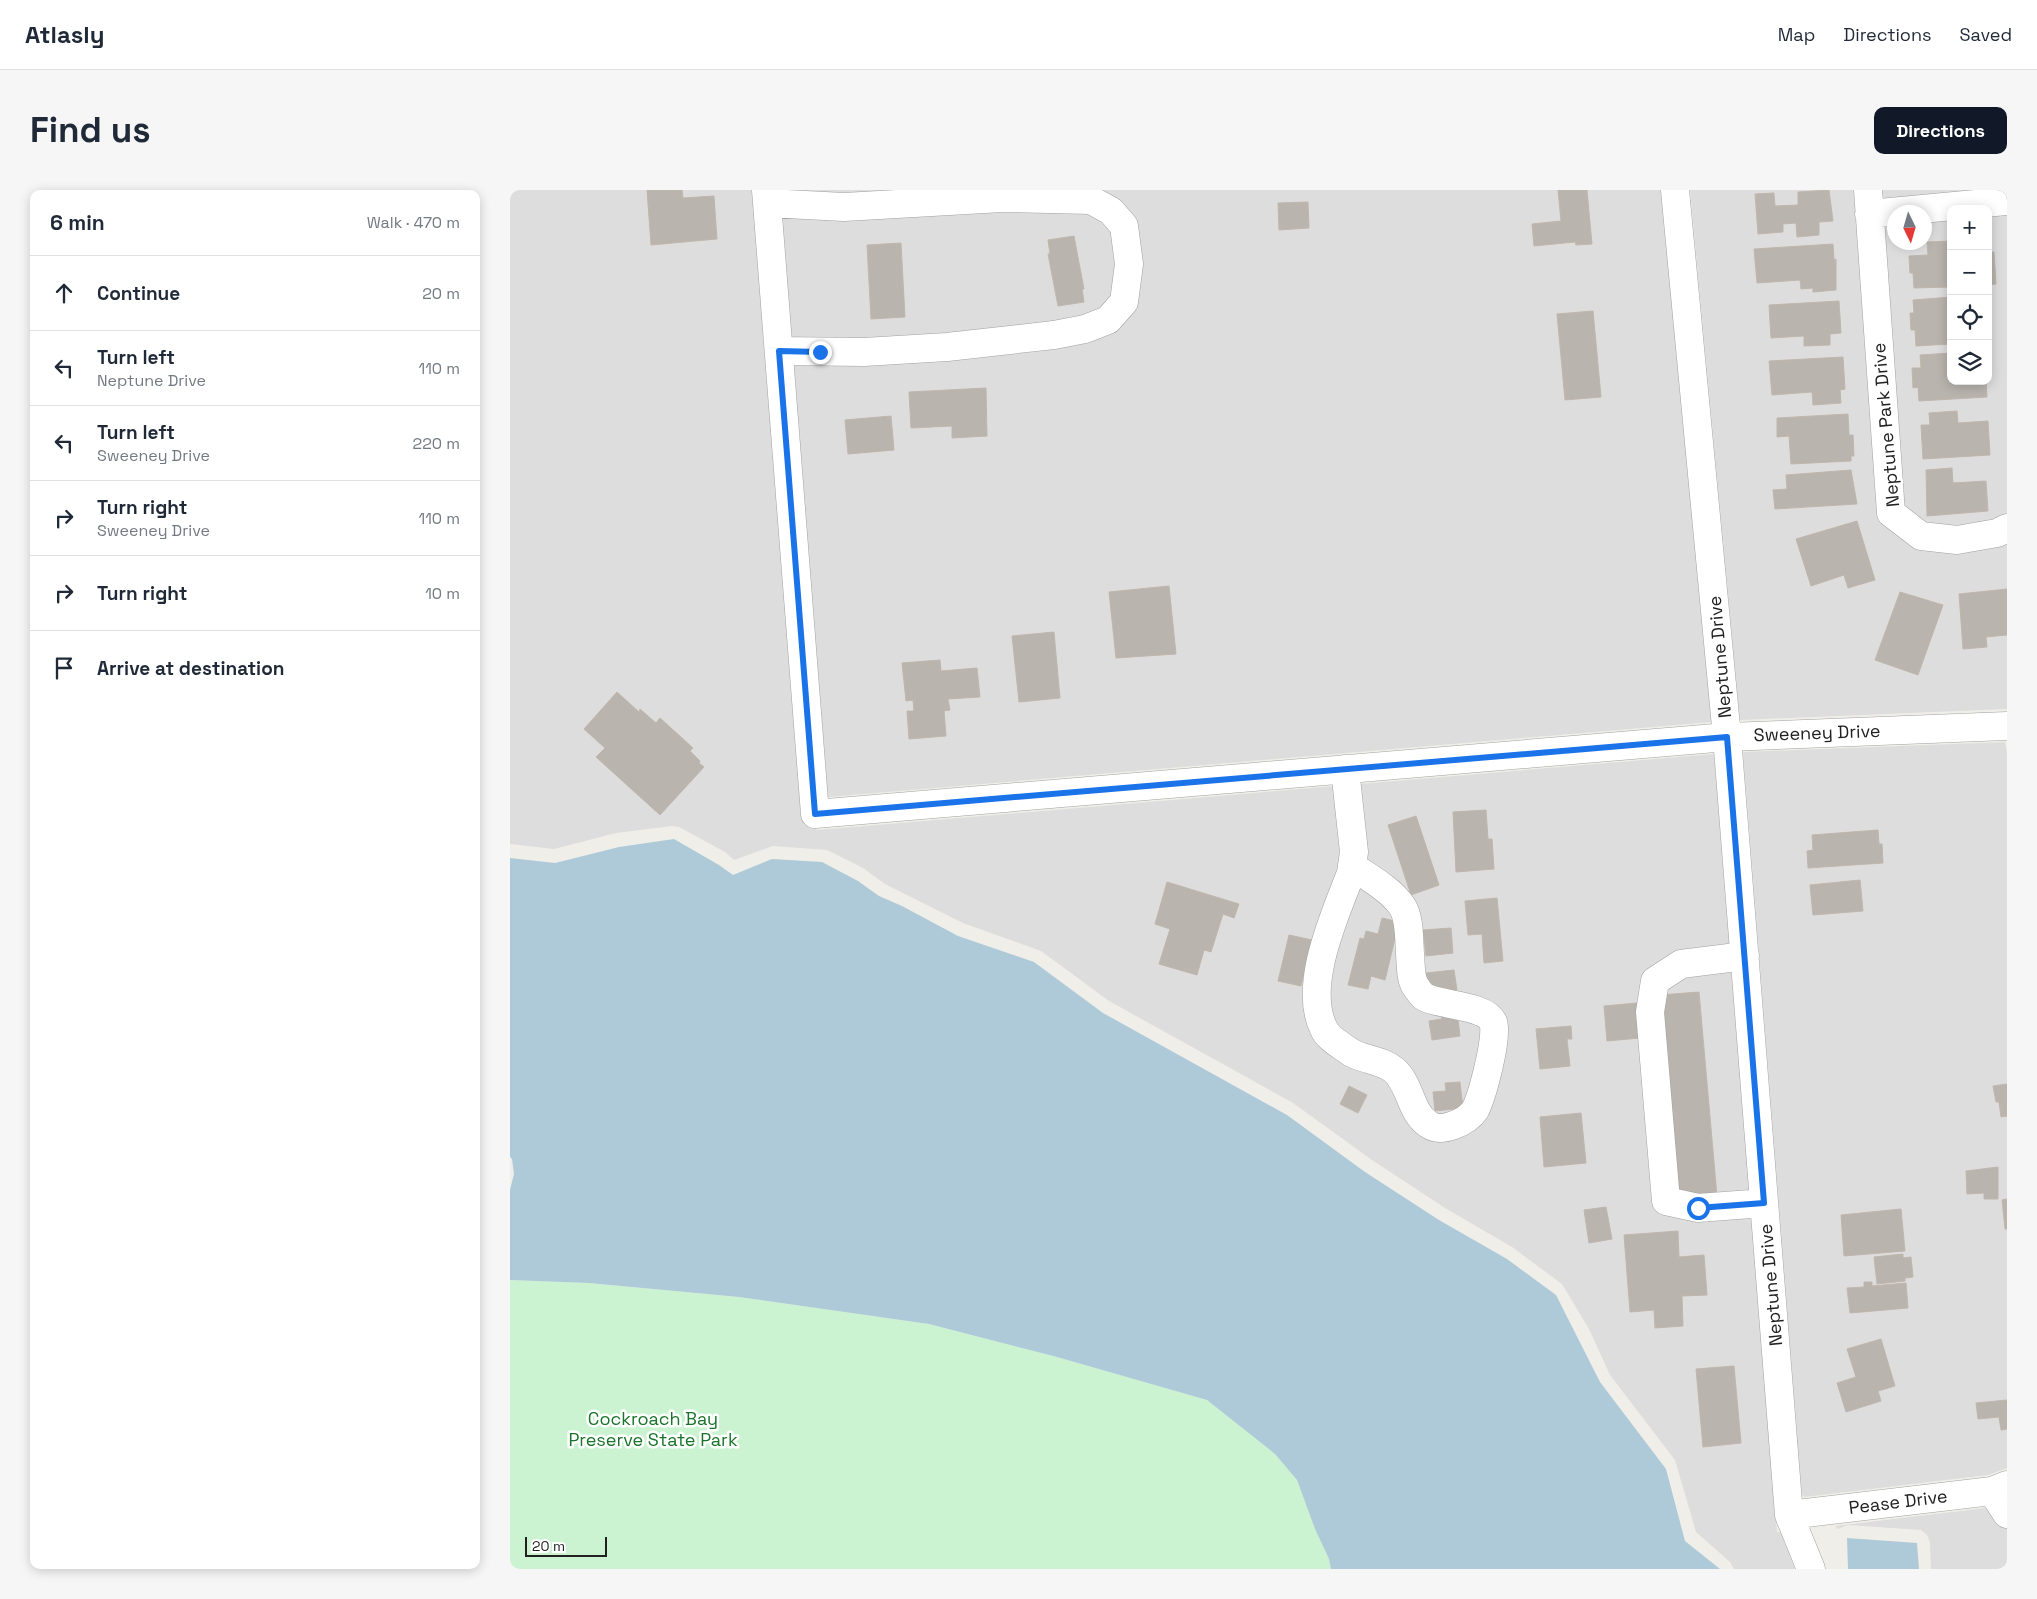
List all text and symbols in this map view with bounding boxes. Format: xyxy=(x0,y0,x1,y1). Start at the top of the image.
text: Atlasly xyxy=(25,19,104,50)
text: Map xyxy=(1778,23,1815,46)
text: Directions xyxy=(1843,23,1932,46)
text: Saved xyxy=(1960,23,2012,46)
button: Directions xyxy=(1874,107,2007,154)
text: Find us xyxy=(30,108,151,152)
north arrow xyxy=(1887,205,1932,250)
map controls xyxy=(1947,205,1992,385)
button: + xyxy=(1947,205,1992,250)
text: 6 min xyxy=(50,209,105,236)
text: Walk · 470 m xyxy=(367,212,460,233)
button: − xyxy=(1947,250,1992,295)
icon: ahead xyxy=(50,279,78,307)
text: Continue xyxy=(97,281,180,306)
text: 20 m xyxy=(422,283,460,304)
button: locate xyxy=(1947,295,1992,340)
button: layers xyxy=(1947,340,1992,385)
route end xyxy=(809,341,832,364)
street label: Neptune Park Drive xyxy=(1867,342,1904,508)
text: Turn left xyxy=(97,345,175,370)
icon: left xyxy=(50,354,78,382)
text: 110 m xyxy=(418,358,460,379)
text: Neptune Drive xyxy=(97,370,206,391)
text: Turn left xyxy=(97,420,175,445)
icon: left xyxy=(50,429,78,457)
text: 220 m xyxy=(413,433,460,454)
text: Sweeney Drive xyxy=(97,445,210,466)
text: Turn right xyxy=(97,495,187,520)
icon: right xyxy=(50,504,78,532)
text: 110 m xyxy=(418,508,460,529)
text: Sweeney Drive xyxy=(97,520,210,541)
icon: right xyxy=(50,579,78,607)
text: Turn right xyxy=(97,581,187,606)
text: 10 m xyxy=(425,583,460,604)
street label: Neptune Drive xyxy=(1703,595,1736,719)
icon: arrive xyxy=(50,654,78,682)
text: Arrive at destination xyxy=(97,656,285,681)
street label: Sweeney Drive xyxy=(1753,719,1881,746)
route start xyxy=(1687,1197,1710,1220)
street label: Neptune Drive xyxy=(1754,1223,1787,1347)
park label: Cockroach Bay Preserve State Park xyxy=(568,1407,738,1451)
street label: Pease Drive xyxy=(1847,1484,1949,1519)
scale bar xyxy=(525,1534,608,1557)
text: 20 m xyxy=(532,1537,565,1555)

